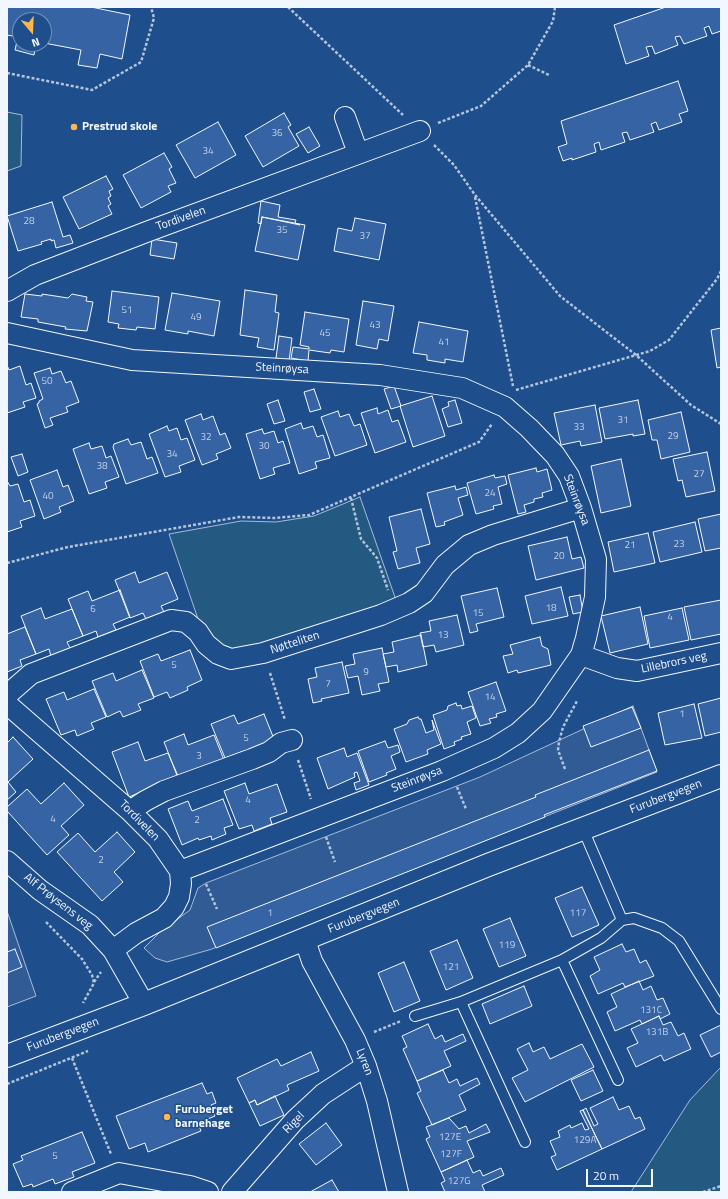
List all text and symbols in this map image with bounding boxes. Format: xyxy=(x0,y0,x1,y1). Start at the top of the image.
north arrow xyxy=(12,12,52,52)
text: N xyxy=(29,34,42,51)
place label: Prestrud skole xyxy=(82,120,157,134)
marker: Prestrud skole xyxy=(69,122,79,132)
house number: 36 xyxy=(271,128,283,140)
house number: 34 xyxy=(202,146,214,158)
street label: Tordivelen xyxy=(154,203,208,235)
house number: 28 xyxy=(23,216,35,228)
house number: 35 xyxy=(276,225,288,237)
house number: 37 xyxy=(359,231,371,243)
house number: 51 xyxy=(121,305,133,317)
house number: 49 xyxy=(190,312,202,324)
house number: 43 xyxy=(369,320,381,332)
house number: 45 xyxy=(319,328,331,340)
house number: 41 xyxy=(438,337,450,349)
street label: Steinrøysa xyxy=(255,360,309,378)
house number: 50 xyxy=(41,376,53,388)
house number: 31 xyxy=(617,415,629,427)
house number: 33 xyxy=(573,422,585,434)
house number: 29 xyxy=(667,431,679,443)
house number: 32 xyxy=(200,432,212,444)
house number: 30 xyxy=(258,441,270,453)
house number: 34 xyxy=(166,449,178,461)
house number: 38 xyxy=(96,461,108,473)
house number: 27 xyxy=(693,469,705,481)
street label: Steinrøysa xyxy=(560,473,592,527)
house number: 24 xyxy=(484,488,496,500)
house number: 40 xyxy=(42,491,54,503)
house number: 23 xyxy=(673,539,685,551)
house number: 21 xyxy=(624,540,636,552)
house number: 20 xyxy=(553,551,565,563)
house number: 18 xyxy=(545,603,557,615)
house number: 6 xyxy=(90,604,96,616)
house number: 15 xyxy=(472,608,484,620)
house number: 4 xyxy=(667,612,673,624)
street label: Nøtteliten xyxy=(269,628,321,658)
house number: 13 xyxy=(437,630,449,642)
street label: Lillebrors veg xyxy=(640,649,708,677)
house number: 5 xyxy=(171,660,177,672)
house number: 9 xyxy=(363,667,369,679)
house number: 7 xyxy=(325,679,331,691)
house number: 14 xyxy=(484,692,496,704)
house number: 1 xyxy=(679,709,685,721)
house number: 5 xyxy=(243,733,249,745)
house number: 3 xyxy=(196,751,202,763)
street label: Steinrøysa xyxy=(390,764,444,796)
street label: Furubergvegen xyxy=(628,777,704,817)
house number: 4 xyxy=(245,795,251,807)
street label: Tordivelen xyxy=(116,798,162,844)
house number: 4 xyxy=(50,814,56,826)
house number: 2 xyxy=(194,815,200,827)
house number: 2 xyxy=(98,855,104,867)
street label: Alf Prøysens veg xyxy=(21,871,95,933)
street label: Furubergvegen xyxy=(326,895,402,937)
house number: 1 xyxy=(267,908,273,920)
house number: 117 xyxy=(570,908,586,920)
house number: 119 xyxy=(499,940,515,952)
house number: 121 xyxy=(443,962,459,974)
house number: 131C xyxy=(640,1005,662,1017)
street label: Furubergvegen xyxy=(25,1015,101,1055)
house number: 131B xyxy=(646,1027,668,1039)
street label: Lyren xyxy=(352,1047,376,1077)
place label: Furuberget barnehage xyxy=(175,1103,233,1131)
street label: Rigel xyxy=(280,1109,308,1137)
marker: Furuberget barnehage xyxy=(162,1112,172,1122)
house number: 127E xyxy=(439,1132,461,1144)
house number: 129A xyxy=(574,1135,596,1147)
house number: 127F xyxy=(440,1149,462,1161)
house number: 5 xyxy=(52,1151,58,1163)
scale bar xyxy=(588,1161,655,1187)
text: 20 m xyxy=(593,1166,619,1185)
house number: 127G xyxy=(448,1176,470,1188)

